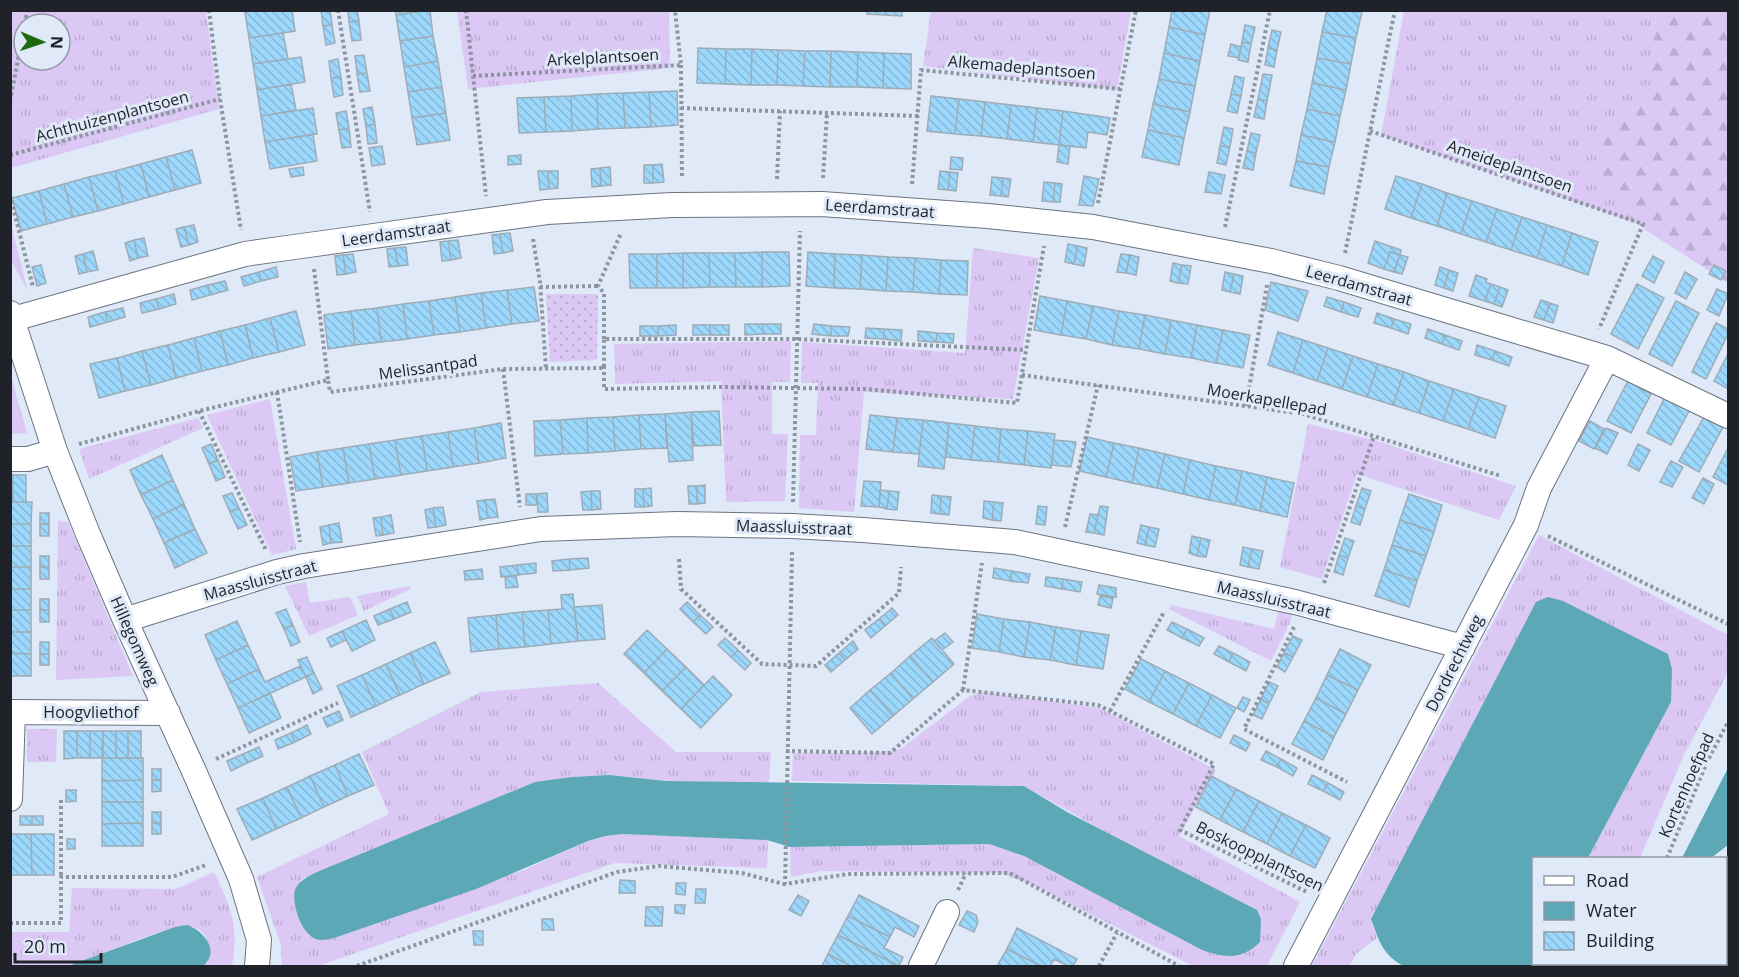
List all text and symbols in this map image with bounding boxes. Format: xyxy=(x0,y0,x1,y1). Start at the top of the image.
north arrow xyxy=(12,12,72,72)
text: N xyxy=(46,36,68,49)
street label: Arkelplantsoen xyxy=(546,43,660,71)
street label: Alkemadeplantsoen xyxy=(947,50,1097,84)
street label: Achthuizenplantsoen xyxy=(33,85,191,147)
street label: Ameideplantsoen xyxy=(1444,134,1576,198)
street label: Leerdamstraat xyxy=(825,193,936,223)
street label: Leerdamstraat xyxy=(340,214,452,252)
street label: Leerdamstraat xyxy=(1303,259,1415,311)
street label: Melissantpad xyxy=(377,349,479,385)
street label: Moerkapellepad xyxy=(1205,378,1329,420)
street label: Maassluisstraat xyxy=(736,514,853,540)
street label: Maassluisstraat xyxy=(201,554,319,606)
street label: Maassluisstraat xyxy=(1215,575,1333,623)
street label: Hillegomweg xyxy=(105,593,165,690)
street label: Dordrechtweg xyxy=(1420,610,1488,715)
street label: Hoogvliethof xyxy=(43,701,140,723)
street label: Kortenhoefpad xyxy=(1653,729,1719,841)
street label: Boskoopplantsoen xyxy=(1193,816,1327,896)
legend xyxy=(1532,857,1727,965)
text: Road xyxy=(1586,868,1629,892)
text: Water xyxy=(1586,898,1637,922)
scale bar xyxy=(15,926,100,964)
text: Building xyxy=(1586,928,1654,952)
text: 20 m xyxy=(24,934,66,958)

